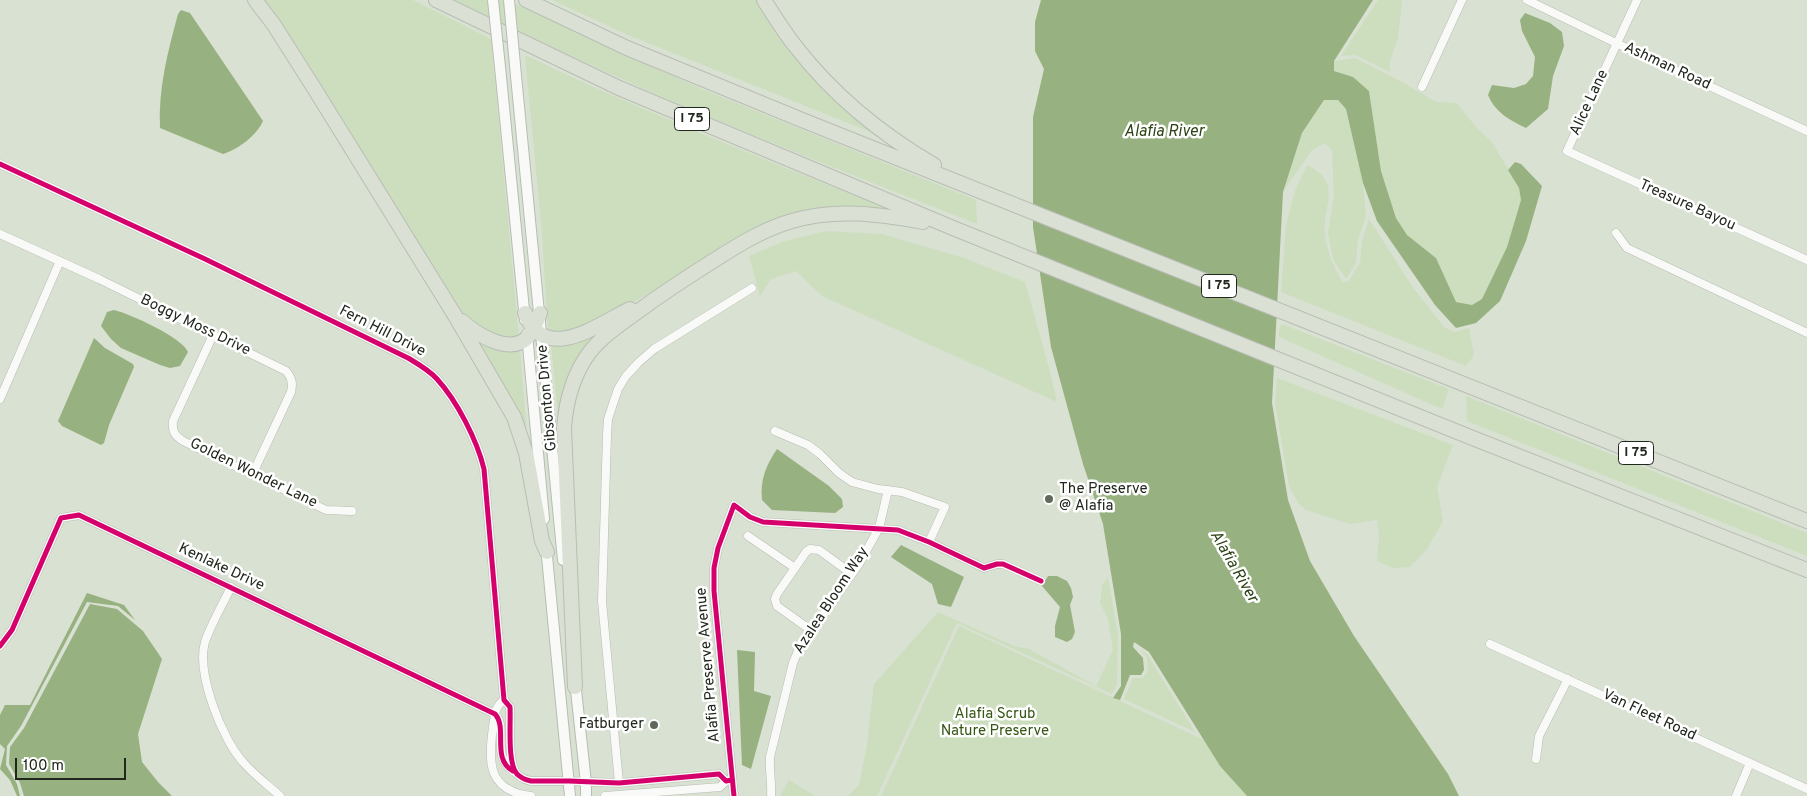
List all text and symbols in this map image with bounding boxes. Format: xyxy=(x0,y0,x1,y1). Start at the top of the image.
street label: Ashman Road xyxy=(1621,39,1713,95)
street label: Alice Lane xyxy=(1567,67,1613,139)
road number: I 75 xyxy=(674,108,710,130)
water label: Alafia River xyxy=(1124,123,1204,143)
street label: Treasure Bayou xyxy=(1636,177,1738,235)
road number: I 75 xyxy=(1202,274,1236,298)
street label: Boggy Moss Drive xyxy=(137,292,253,360)
street label: Fern Hill Drive xyxy=(336,303,428,361)
street label: Gibsonton Drive xyxy=(534,344,562,452)
street label: Golden Wonder Lane xyxy=(186,435,320,513)
road number: I 75 xyxy=(1618,442,1654,464)
place label: The Preserve @ Alafia xyxy=(1059,481,1148,516)
marker: The Preserve @ Alafia xyxy=(1043,493,1055,505)
water label: Alafia River xyxy=(1205,528,1261,606)
street label: Kenlake Drive xyxy=(175,540,267,596)
street label: Azalea Bloom Way xyxy=(791,544,873,658)
street label: Alafia Preserve Avenue xyxy=(693,587,725,743)
street label: Van Fleet Road xyxy=(1599,686,1699,746)
park label: Alafia Scrub Nature Preserve xyxy=(941,706,1049,741)
place label: Fatburger xyxy=(579,716,644,734)
marker: Fatburger xyxy=(648,719,660,731)
scale bar xyxy=(18,748,129,780)
text: 100 m xyxy=(23,757,64,776)

